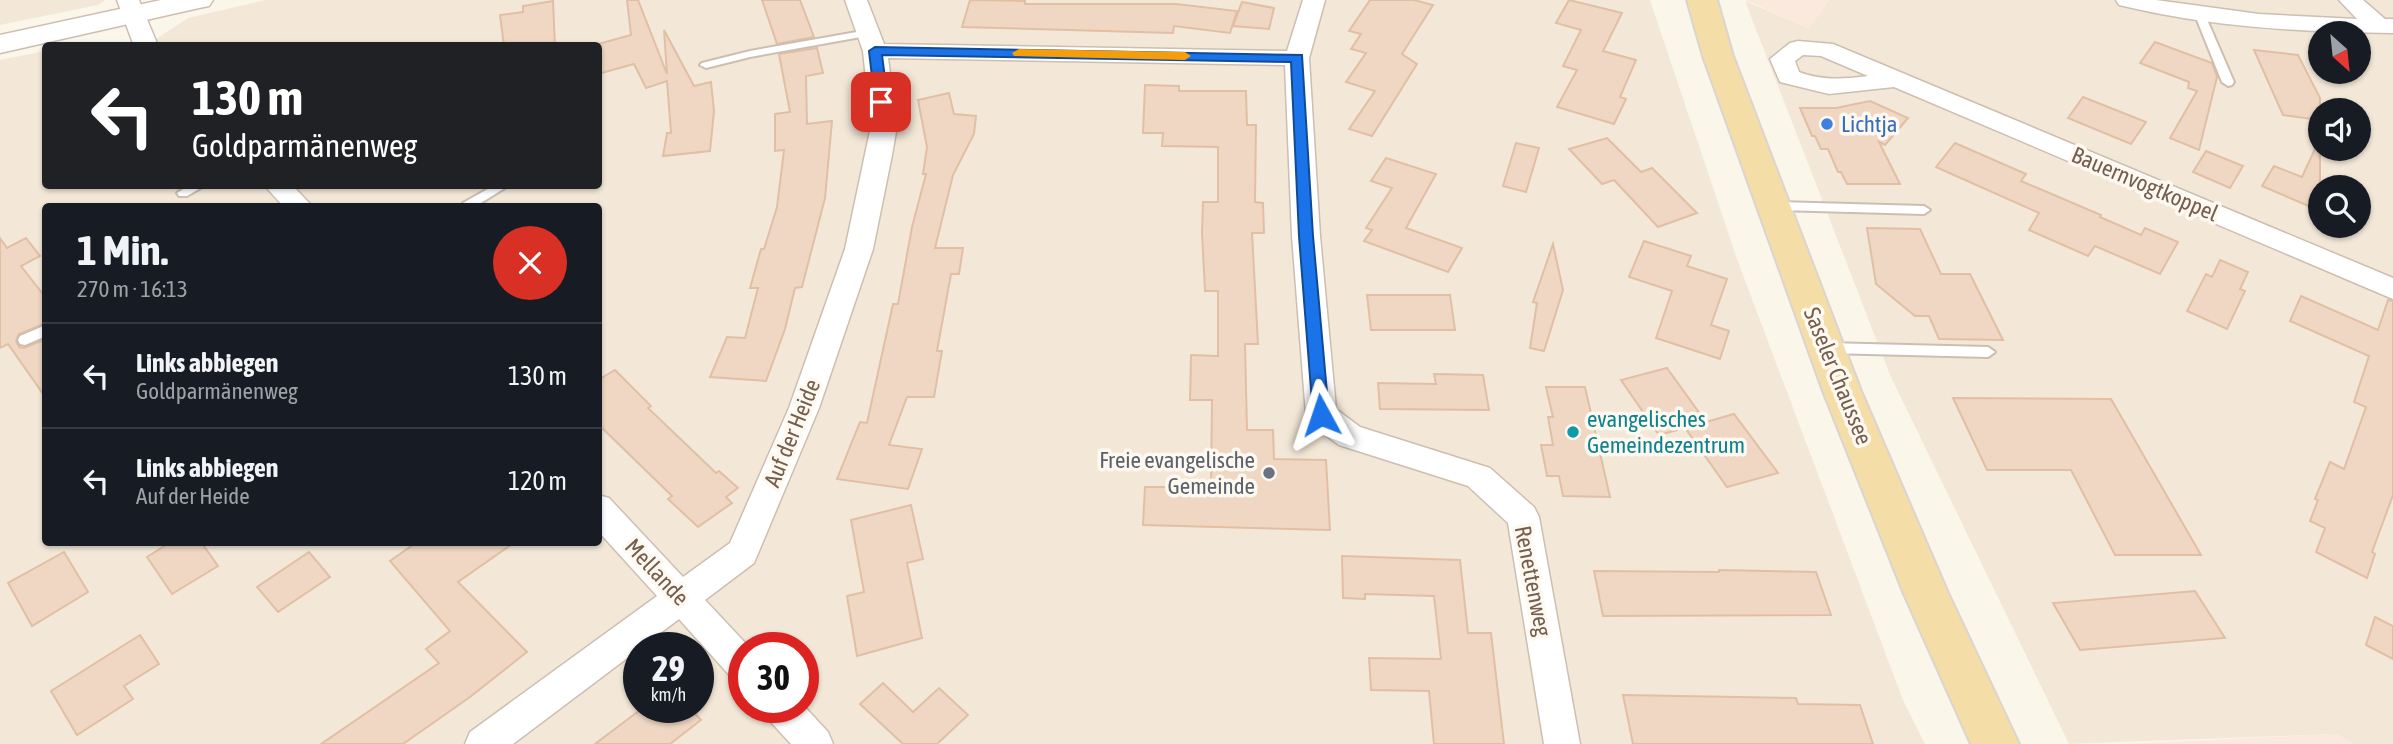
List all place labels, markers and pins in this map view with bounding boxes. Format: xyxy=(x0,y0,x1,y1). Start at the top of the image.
pin xyxy=(851,72,911,132)
place label: Lichtja xyxy=(1841,111,1897,137)
marker: Lichtja xyxy=(1819,116,1835,132)
place label: evangelisches Gemeindezentrum xyxy=(1587,406,1745,458)
marker: evangelisches Gemeindezentrum xyxy=(1565,424,1581,440)
place label: Freie evangelische Gemeinde xyxy=(1099,447,1255,499)
marker: Freie evangelische Gemeinde xyxy=(1261,465,1277,481)

